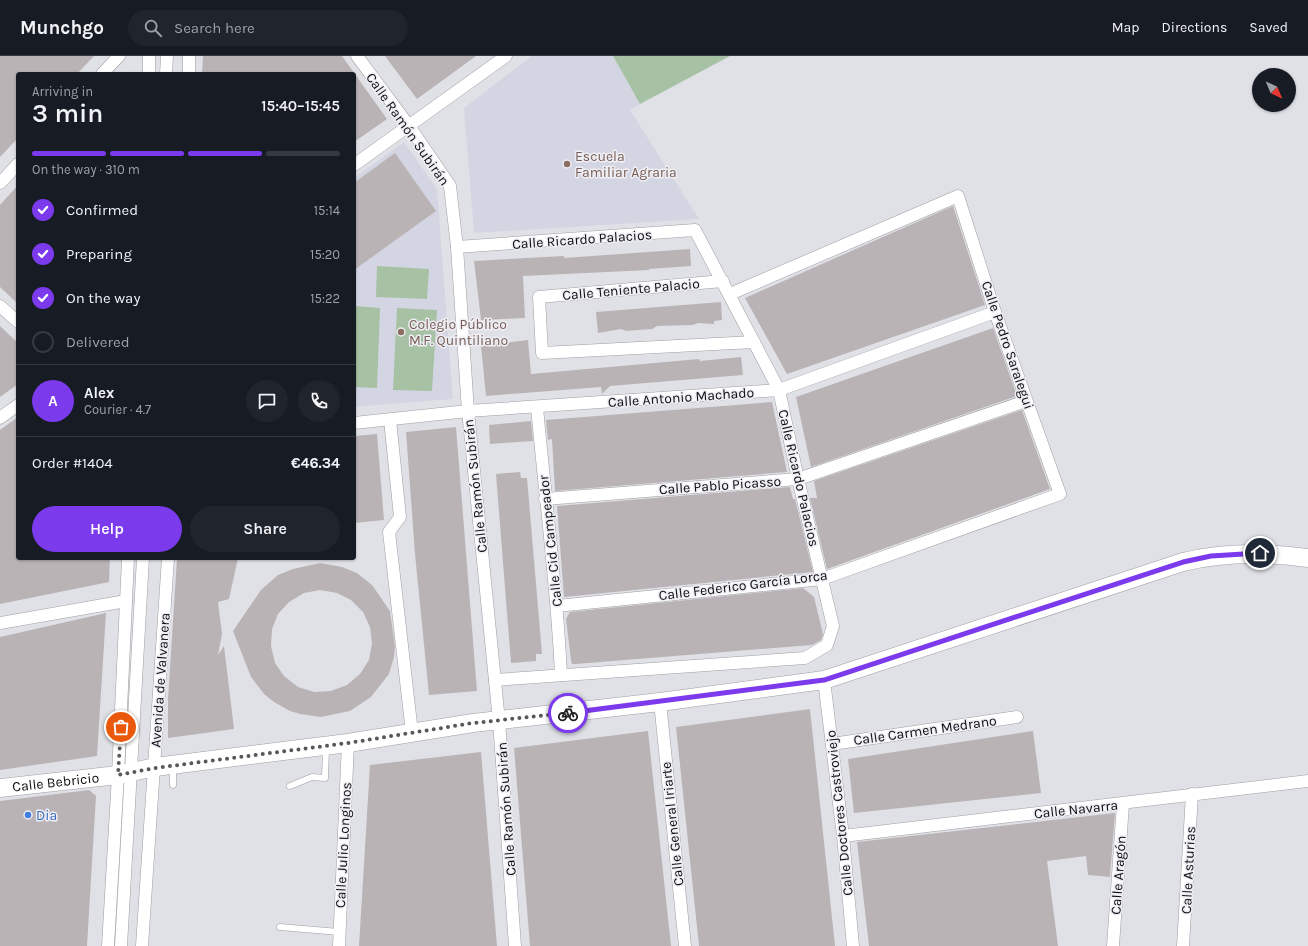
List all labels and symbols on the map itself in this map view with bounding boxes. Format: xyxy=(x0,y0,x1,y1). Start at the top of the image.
north arrow xyxy=(1252,68,1296,112)
street label: Calle Ramón Subirán xyxy=(362,69,453,189)
place label: Escuela Familiar Agraria xyxy=(575,148,677,181)
marker: Escuela Familiar Agraria xyxy=(562,159,572,169)
street label: Calle Ricardo Palacios xyxy=(512,226,653,253)
street label: Calle Teniente Palacio xyxy=(562,275,701,304)
street label: Calle Pedro Saralegui xyxy=(978,279,1037,412)
place label: Colegio Público M.F. Quintiliano xyxy=(409,316,508,349)
marker: Colegio Público M.F. Quintiliano xyxy=(396,327,406,337)
street label: Calle Antonio Machado xyxy=(607,384,755,411)
street label: Calle Ricardo Palacios xyxy=(774,408,823,548)
street label: Calle Ramón Subirán xyxy=(460,418,491,554)
street label: Calle Cid Campeador xyxy=(535,473,566,608)
street label: Calle Pablo Picasso xyxy=(658,473,782,498)
pin xyxy=(1243,536,1277,570)
street label: Calle Federico García Lorca xyxy=(658,567,829,604)
street label: Avenida de Valvanera xyxy=(147,612,174,748)
courier xyxy=(548,693,588,733)
pin xyxy=(104,710,138,744)
street label: Calle Carmen Medrano xyxy=(852,712,998,749)
street label: Calle Doctores Castroviejo xyxy=(822,729,857,897)
street label: Calle Ramón Subirán xyxy=(493,741,520,876)
street label: Calle General Iriarte xyxy=(658,761,687,887)
street label: Calle Bebricio xyxy=(11,769,100,796)
street label: Calle Julio Longinos xyxy=(332,782,355,908)
street label: Calle Navarra xyxy=(1033,797,1119,822)
place label: Dia xyxy=(36,807,57,824)
marker: Dia xyxy=(23,810,33,820)
street label: Calle Asturias xyxy=(1178,826,1199,914)
street label: Calle Aragón xyxy=(1107,835,1130,915)

